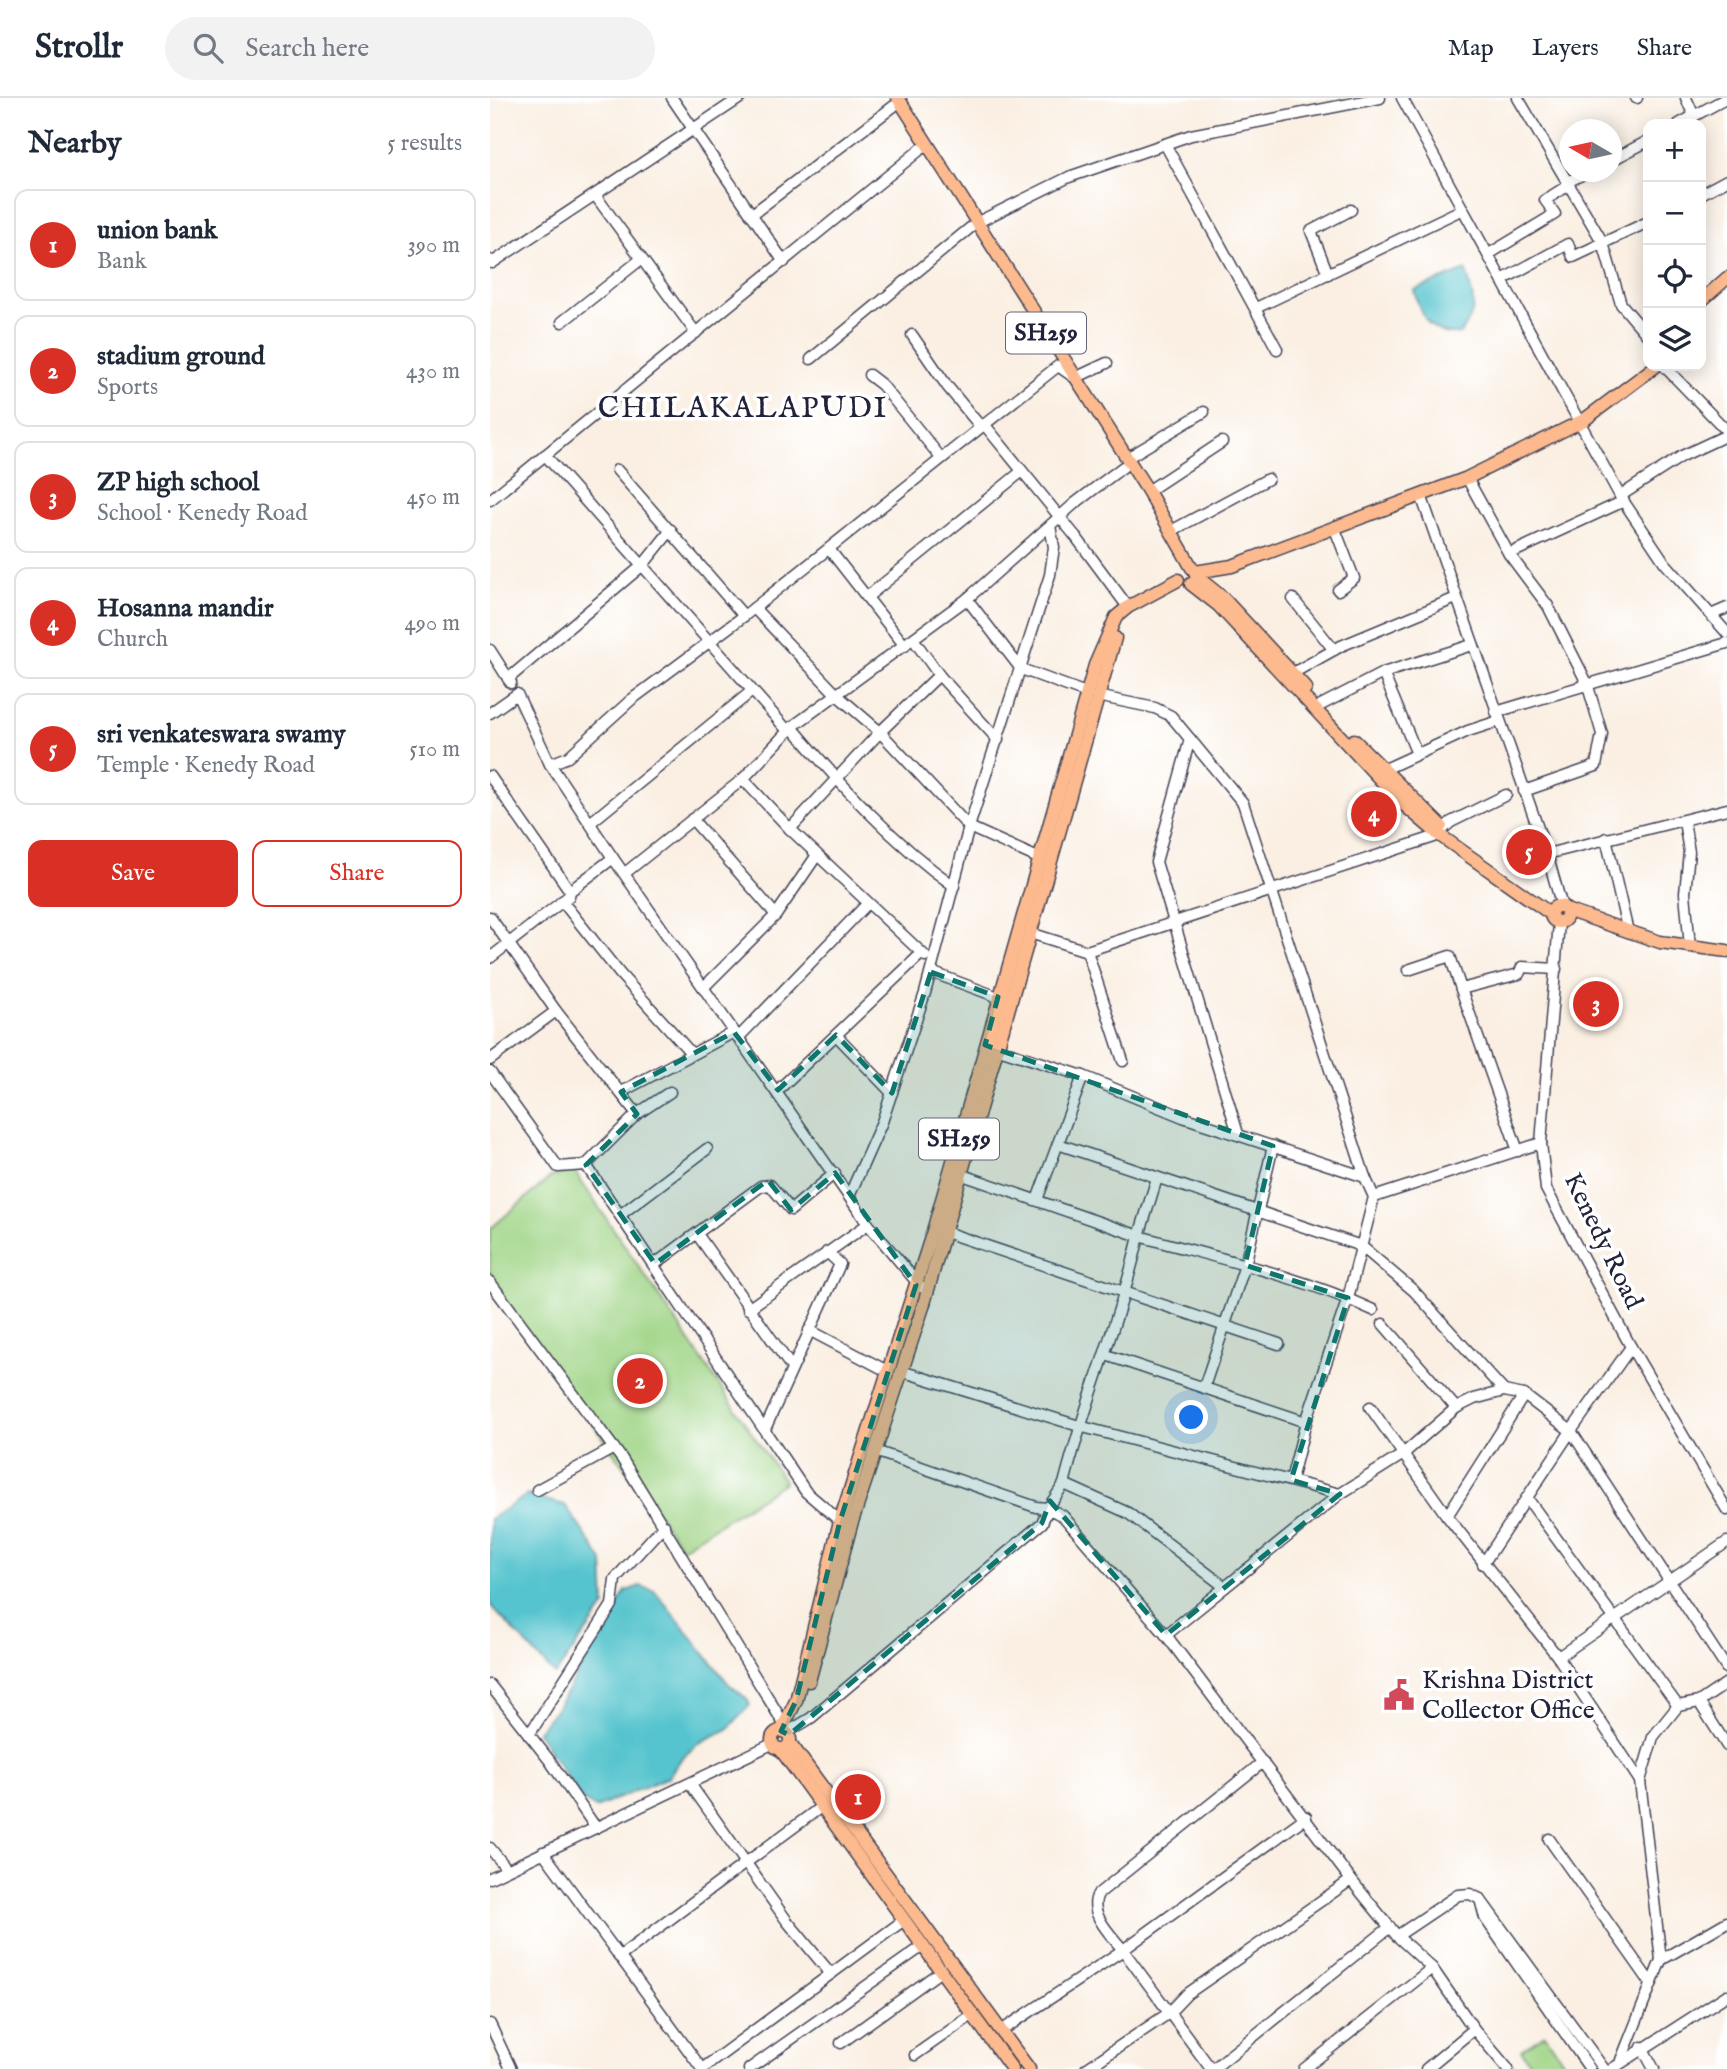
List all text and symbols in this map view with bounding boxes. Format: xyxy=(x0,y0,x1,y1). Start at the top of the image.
search box xyxy=(165,17,655,80)
text: Strollr xyxy=(35,27,123,69)
icon: search xyxy=(189,29,227,67)
text: Search here xyxy=(245,32,369,65)
text: Map xyxy=(1448,33,1494,64)
text: Layers xyxy=(1532,33,1599,64)
text: Share xyxy=(1637,33,1692,64)
north arrow xyxy=(1559,119,1622,182)
map controls xyxy=(1643,119,1706,371)
button: + xyxy=(1643,119,1706,182)
text: Nearby xyxy=(28,125,121,163)
text: 5 results xyxy=(387,129,462,158)
button: − xyxy=(1643,182,1706,245)
text: union bank xyxy=(97,214,218,247)
text: 1 xyxy=(49,231,57,260)
text: 390 m xyxy=(407,231,460,260)
button: locate xyxy=(1643,245,1706,308)
text: Bank xyxy=(97,247,147,276)
button: layers xyxy=(1643,308,1706,371)
road number: SH259 xyxy=(1006,312,1086,354)
text: stadium ground xyxy=(97,340,265,373)
text: 2 xyxy=(48,357,58,386)
text: 430 m xyxy=(406,357,460,386)
text: Sports xyxy=(97,373,158,402)
district label: CHILAKALAPUDI xyxy=(598,390,888,428)
text: ZP high school xyxy=(97,466,259,499)
text: 3 xyxy=(49,483,57,512)
text: 450 m xyxy=(406,483,460,512)
text: School · Kenedy Road xyxy=(97,499,307,528)
text: Hosanna mandir xyxy=(97,592,273,625)
text: 4 xyxy=(47,609,59,638)
text: 490 m xyxy=(405,609,460,638)
text: Church xyxy=(97,625,168,654)
text: sri venkateswara swamy xyxy=(97,718,346,751)
text: 5 xyxy=(49,735,57,764)
text: 510 m xyxy=(409,735,460,764)
text: Temple · Kenedy Road xyxy=(97,751,315,780)
pin: 4 xyxy=(1351,788,1397,840)
pin: 5 xyxy=(1506,826,1552,878)
button: Save xyxy=(28,840,238,907)
button: Share xyxy=(252,840,462,907)
pin: 3 xyxy=(1573,978,1619,1030)
road number: SH259 xyxy=(919,1119,999,1160)
street label: Kenedy Road xyxy=(1556,1167,1650,1315)
pin: 2 xyxy=(617,1355,663,1407)
your location xyxy=(1174,1400,1208,1434)
place label: Krishna District Collector Office xyxy=(1422,1664,1595,1727)
public building icon: Krishna District Collector Office xyxy=(1382,1678,1416,1712)
pin: 1 xyxy=(835,1771,881,1823)

